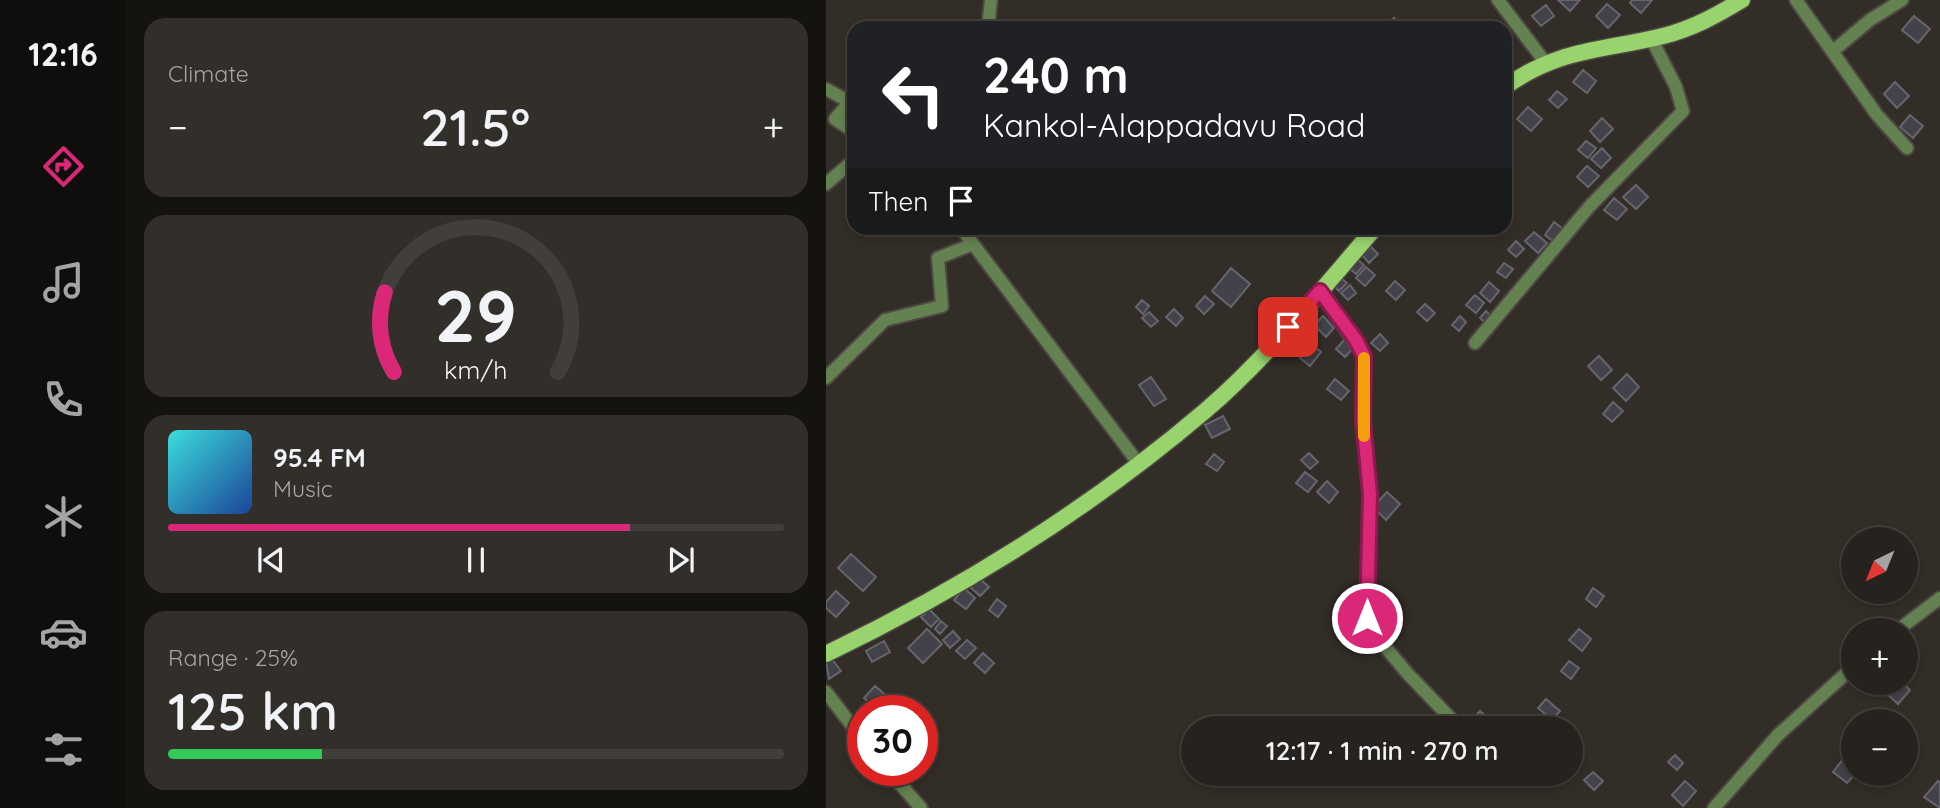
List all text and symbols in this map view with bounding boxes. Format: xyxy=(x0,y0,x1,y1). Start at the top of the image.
text: 12:16 xyxy=(28,34,98,74)
text: 240 m xyxy=(983,44,1129,105)
icon: left xyxy=(868,49,959,140)
text: Climate xyxy=(168,59,249,88)
text: 21.5° xyxy=(420,94,530,159)
text: − xyxy=(168,103,188,151)
text: + xyxy=(763,103,784,151)
text: Kankol-Alappadavu Road xyxy=(983,105,1365,145)
icon: directions xyxy=(39,142,88,191)
icon: arrive xyxy=(942,182,980,220)
text: Then xyxy=(868,185,928,218)
icon: music xyxy=(39,258,88,307)
text: 29 xyxy=(435,269,517,360)
pin xyxy=(1258,297,1318,357)
icon: arrive xyxy=(1269,308,1307,346)
text: km/h xyxy=(444,353,508,384)
icon: phone xyxy=(39,375,88,424)
text: 95.4 FM xyxy=(273,441,366,474)
text: Music xyxy=(273,474,333,503)
icon: climate xyxy=(39,492,88,541)
north arrow xyxy=(1841,527,1918,604)
map controls xyxy=(1841,527,1918,786)
icon: previous xyxy=(252,541,290,579)
icon: pause xyxy=(457,541,495,579)
icon: next xyxy=(662,541,700,579)
position arrow xyxy=(1330,581,1404,655)
icon: car xyxy=(39,608,88,657)
button: + xyxy=(1841,618,1918,695)
text: Range · 25% xyxy=(168,643,298,672)
text: 125 km xyxy=(168,678,338,743)
speed limit sign: 30 xyxy=(847,695,938,786)
button: − xyxy=(1841,709,1918,786)
icon: filters xyxy=(39,725,88,774)
text: 12:17 · 1 min · 270 m xyxy=(1266,734,1498,767)

